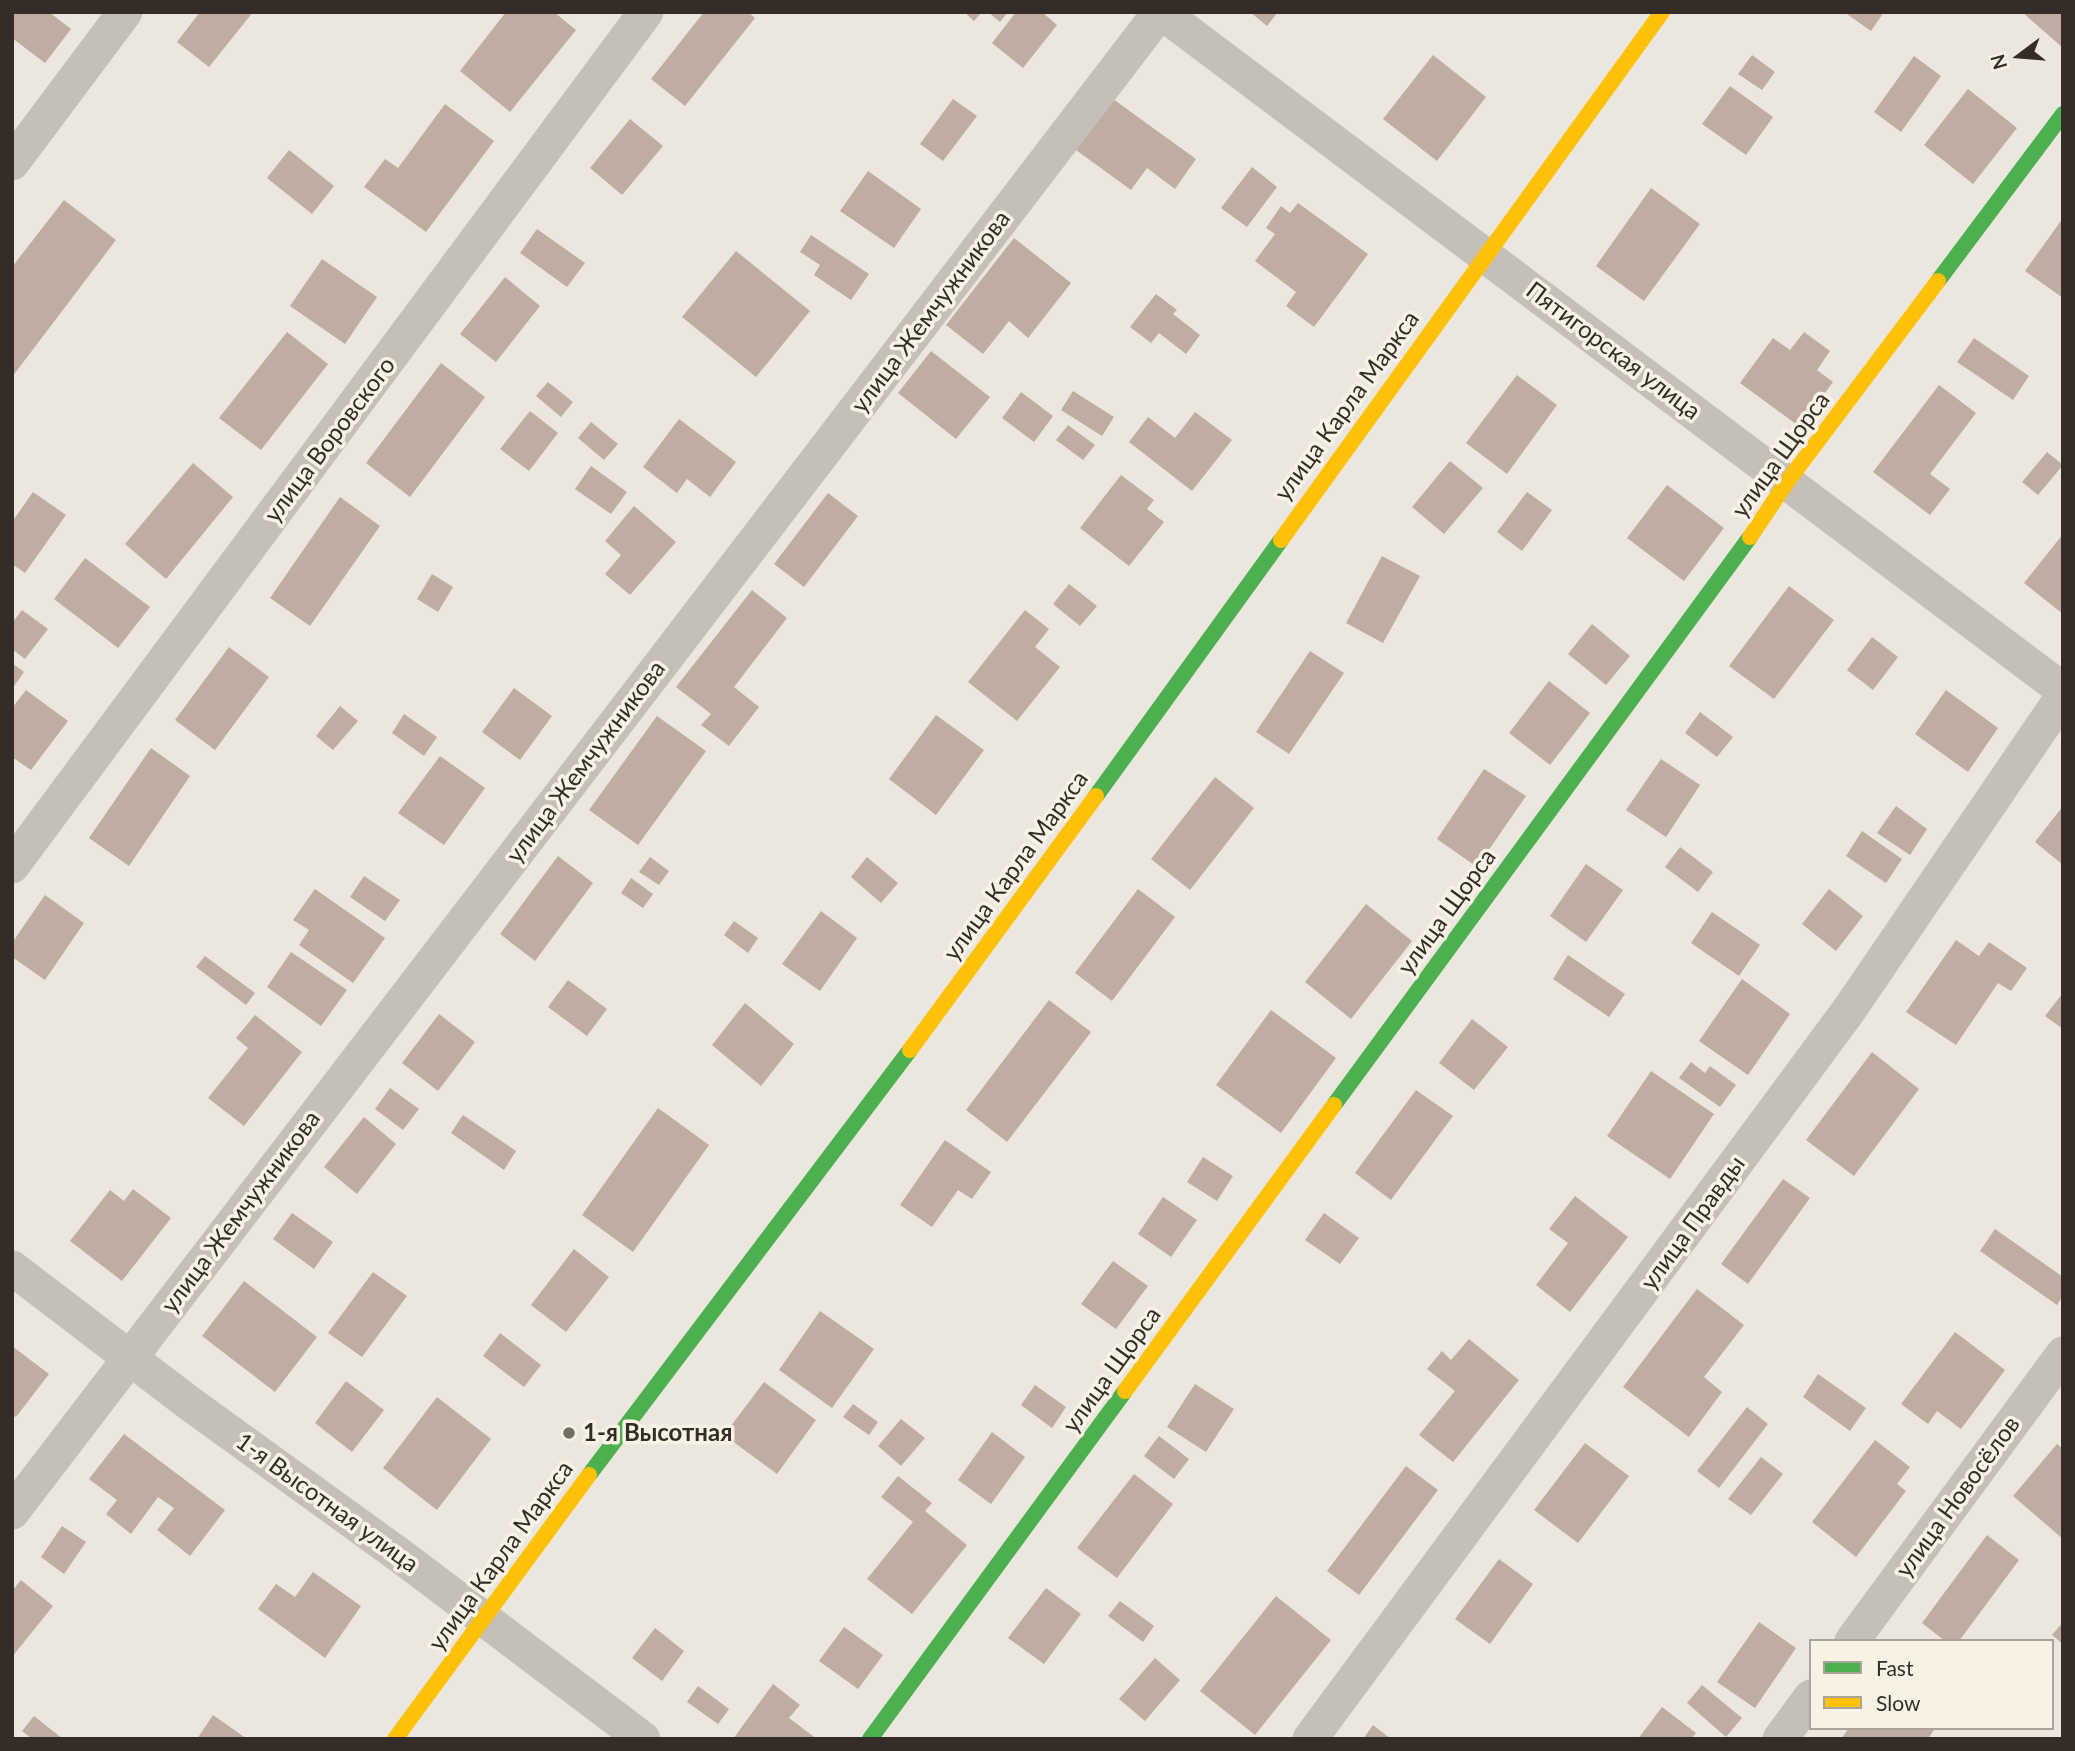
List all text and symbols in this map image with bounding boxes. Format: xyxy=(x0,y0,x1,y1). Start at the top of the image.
north arrow xyxy=(1984,21,2054,91)
text: N xyxy=(1985,52,2011,72)
street label: улица Жемчужникова xyxy=(846,205,1016,419)
street label: Пятигорская улица xyxy=(1520,276,1706,426)
street label: улица Карла Маркса xyxy=(1269,306,1425,506)
street label: улица Воровского xyxy=(258,352,402,528)
street label: улица Щорса xyxy=(1726,387,1836,523)
street label: улица Жемчужникова xyxy=(501,655,671,869)
street label: улица Карла Маркса xyxy=(938,766,1094,966)
street label: улица Щорса xyxy=(1392,844,1502,980)
street label: улица Жемчужникова xyxy=(156,1105,326,1319)
street label: улица Правды xyxy=(1635,1150,1751,1296)
street label: улица Щорса xyxy=(1057,1302,1167,1438)
street label: улица Новосёлов xyxy=(1890,1411,2026,1583)
place label: 1-я Высотная xyxy=(583,1419,732,1447)
marker: 1-я Высотная xyxy=(561,1425,577,1441)
street label: 1-я Высотная улица xyxy=(230,1427,424,1579)
street label: улица Карла Маркса xyxy=(423,1456,579,1656)
legend xyxy=(1809,1639,2054,1730)
text: Fast xyxy=(1876,1655,1913,1680)
text: Slow xyxy=(1876,1690,1920,1715)

